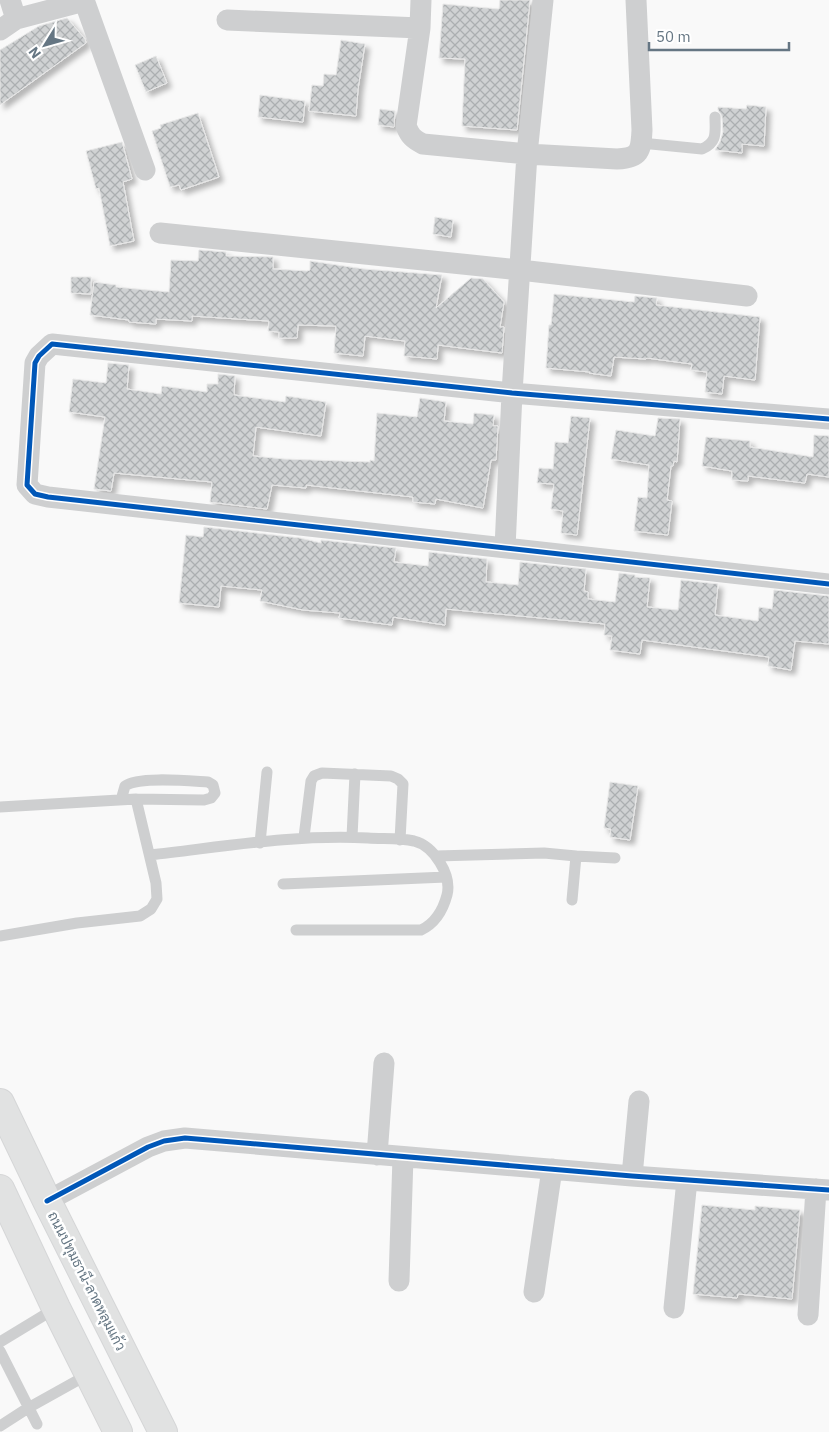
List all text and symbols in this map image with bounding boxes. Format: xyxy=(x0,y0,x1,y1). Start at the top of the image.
north arrow xyxy=(20,20,70,70)
scale bar xyxy=(649,20,789,52)
text: 50 m xyxy=(656,27,691,46)
text: N xyxy=(24,43,45,62)
street label: ถนนปทุมธานี-ลาดหลุมแก้ว xyxy=(43,1208,130,1354)

